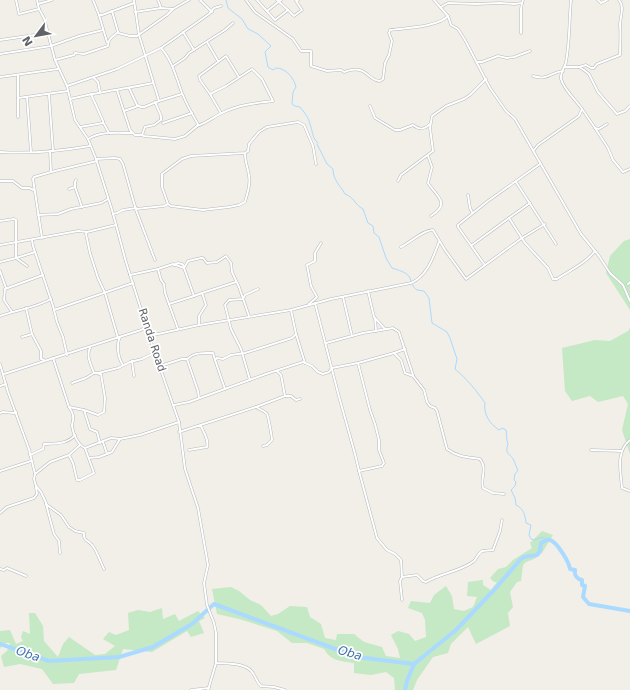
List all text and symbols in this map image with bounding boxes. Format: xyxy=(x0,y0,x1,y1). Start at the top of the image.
north arrow xyxy=(16,16,56,56)
text: N xyxy=(20,34,36,48)
street label: Randa Road xyxy=(136,307,168,373)
water label: Oba xyxy=(14,643,42,665)
water label: Oba xyxy=(336,643,364,663)

